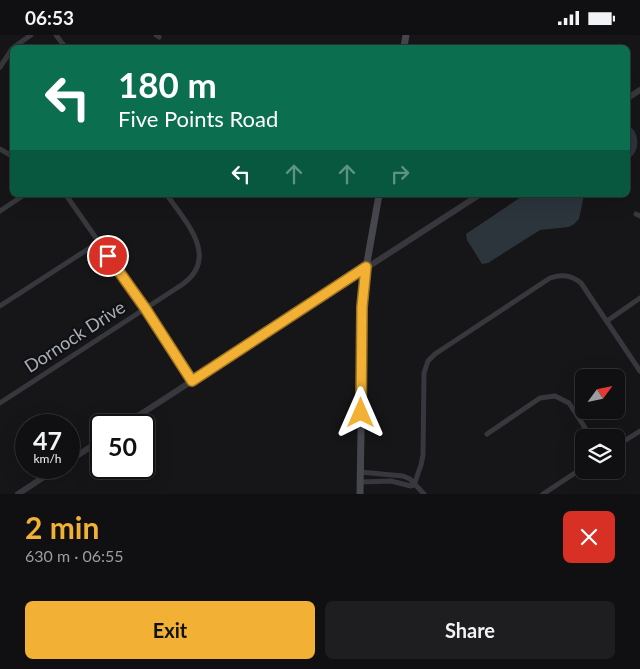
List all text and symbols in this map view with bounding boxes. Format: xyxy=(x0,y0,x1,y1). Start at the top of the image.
text: 06:53 xyxy=(25,6,74,29)
text: 180 m xyxy=(118,63,217,105)
icon: left xyxy=(35,65,100,130)
text: Five Points Road xyxy=(118,105,278,132)
icon: left xyxy=(227,160,255,188)
icon: ahead xyxy=(280,160,308,188)
icon: ahead xyxy=(333,160,361,188)
icon: right xyxy=(386,160,414,188)
pin xyxy=(87,235,129,277)
icon: arrive xyxy=(94,242,122,270)
street label: Dornock Drive xyxy=(20,295,129,377)
north arrow xyxy=(575,369,625,419)
map controls xyxy=(575,369,625,479)
position arrow xyxy=(334,386,386,438)
speed limit sign: 50 xyxy=(90,414,155,479)
text: 47 xyxy=(33,425,62,455)
button: layers xyxy=(575,429,625,479)
text: km/h xyxy=(33,451,62,466)
text: 2 min xyxy=(25,509,99,545)
button: close xyxy=(563,511,615,563)
text: 630 m · 06:55 xyxy=(25,546,124,565)
button: Exit xyxy=(25,601,315,659)
button: Share xyxy=(325,601,615,659)

